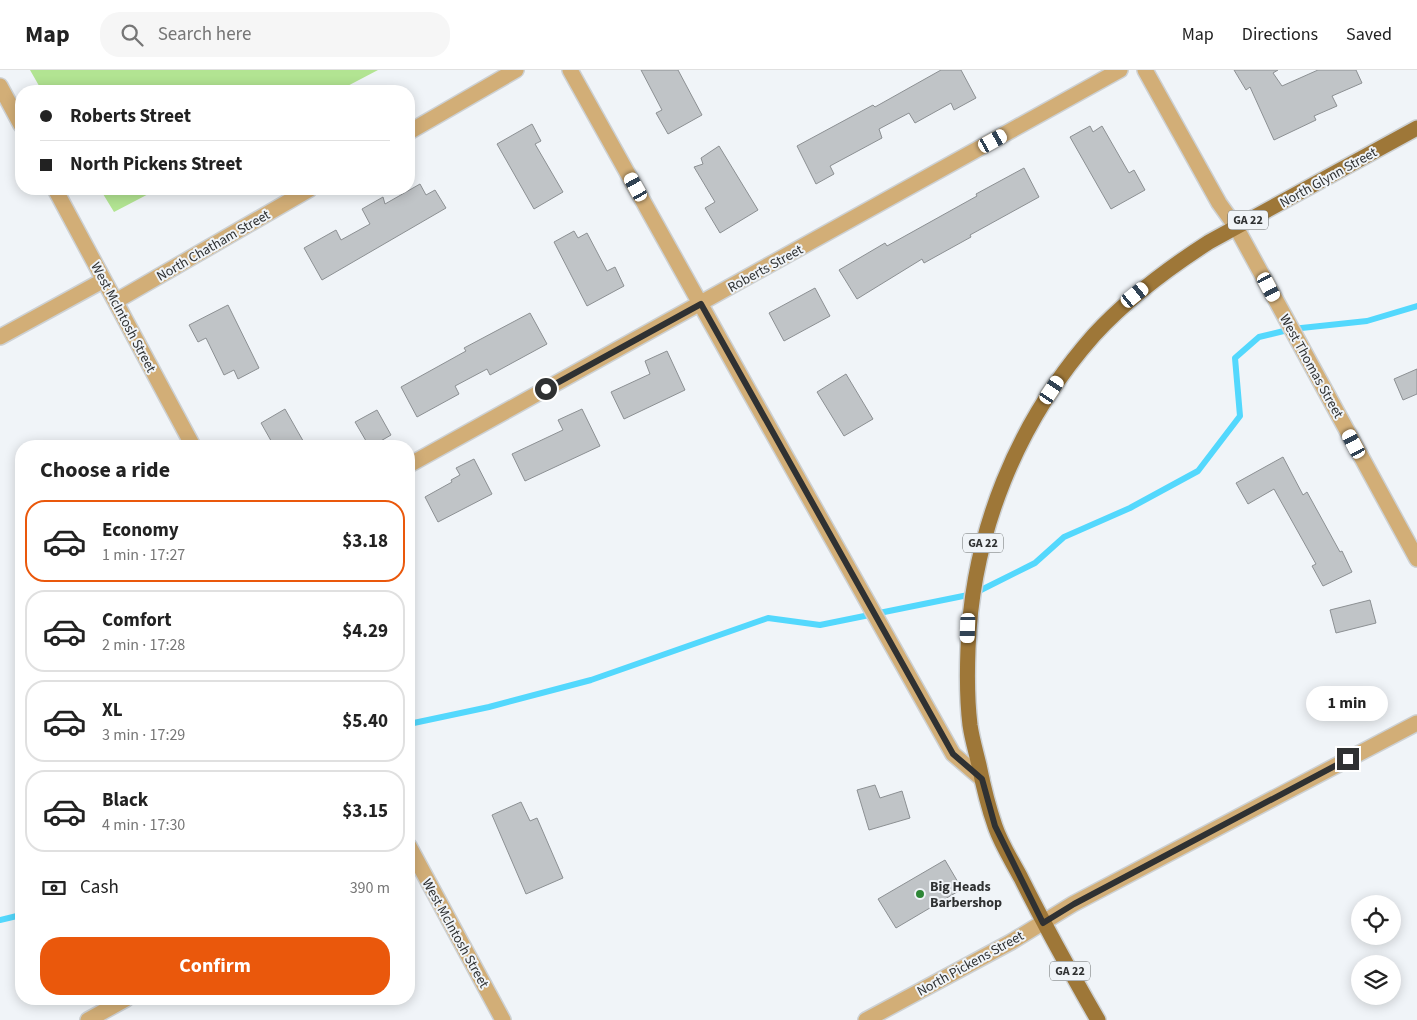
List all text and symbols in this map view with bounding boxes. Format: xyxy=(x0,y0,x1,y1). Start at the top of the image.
search box xyxy=(100,12,450,57)
text: Map xyxy=(25,17,70,52)
icon: search xyxy=(118,21,146,49)
text: Search here xyxy=(158,21,251,48)
text: Map xyxy=(1182,22,1214,47)
text: Directions xyxy=(1242,22,1318,47)
text: Saved xyxy=(1346,22,1392,47)
text: Roberts Street xyxy=(70,103,191,130)
car xyxy=(976,127,1009,155)
street label: North Glynn Street xyxy=(1276,143,1381,213)
text: North Pickens Street xyxy=(70,151,242,178)
car xyxy=(622,170,649,204)
street label: North Chatham Street xyxy=(153,205,274,287)
road number: GA 22 xyxy=(1228,210,1268,230)
street label: Roberts Street xyxy=(724,240,807,298)
street label: West McIntosh Street xyxy=(86,259,161,376)
car xyxy=(1255,270,1282,304)
car xyxy=(1118,280,1151,310)
street label: West Thomas Street xyxy=(1274,311,1348,422)
car xyxy=(1037,373,1066,407)
route start xyxy=(535,378,557,400)
car xyxy=(1340,427,1367,461)
text: Choose a ride xyxy=(40,454,170,486)
text: Economy xyxy=(102,517,179,544)
icon: car xyxy=(42,519,87,564)
text: $3.18 xyxy=(342,528,388,555)
road number: GA 22 xyxy=(963,533,1003,552)
text: 1 min · 17:27 xyxy=(102,544,185,566)
text: Comfort xyxy=(102,607,172,634)
icon: car xyxy=(42,609,87,654)
car xyxy=(959,613,976,643)
text: $4.29 xyxy=(342,618,388,645)
text: 2 min · 17:28 xyxy=(102,634,185,656)
callout: 1 min xyxy=(1307,686,1389,722)
text: 1 min xyxy=(1328,692,1366,714)
text: XL xyxy=(102,697,123,724)
icon: car xyxy=(42,699,87,744)
text: $5.40 xyxy=(342,708,388,735)
text: 3 min · 17:29 xyxy=(102,724,185,746)
route end xyxy=(1337,748,1359,770)
text: Black xyxy=(102,787,148,814)
icon: car xyxy=(42,789,87,834)
text: $3.15 xyxy=(342,798,388,825)
text: 4 min · 17:30 xyxy=(102,814,185,836)
icon: cash xyxy=(40,874,68,902)
text: Cash xyxy=(80,874,119,901)
street label: West McIntosh Street xyxy=(417,875,494,992)
text: 390 m xyxy=(350,877,390,899)
place label: Big Heads Barbershop xyxy=(930,877,1002,913)
marker: Big Heads Barbershop xyxy=(914,888,926,900)
map controls xyxy=(1351,895,1401,1005)
button: locate xyxy=(1351,895,1401,945)
street label: North Pickens Street xyxy=(913,926,1028,1002)
button: Confirm xyxy=(40,937,390,995)
button: layers xyxy=(1351,955,1401,1005)
road number: GA 22 xyxy=(1050,961,1090,980)

